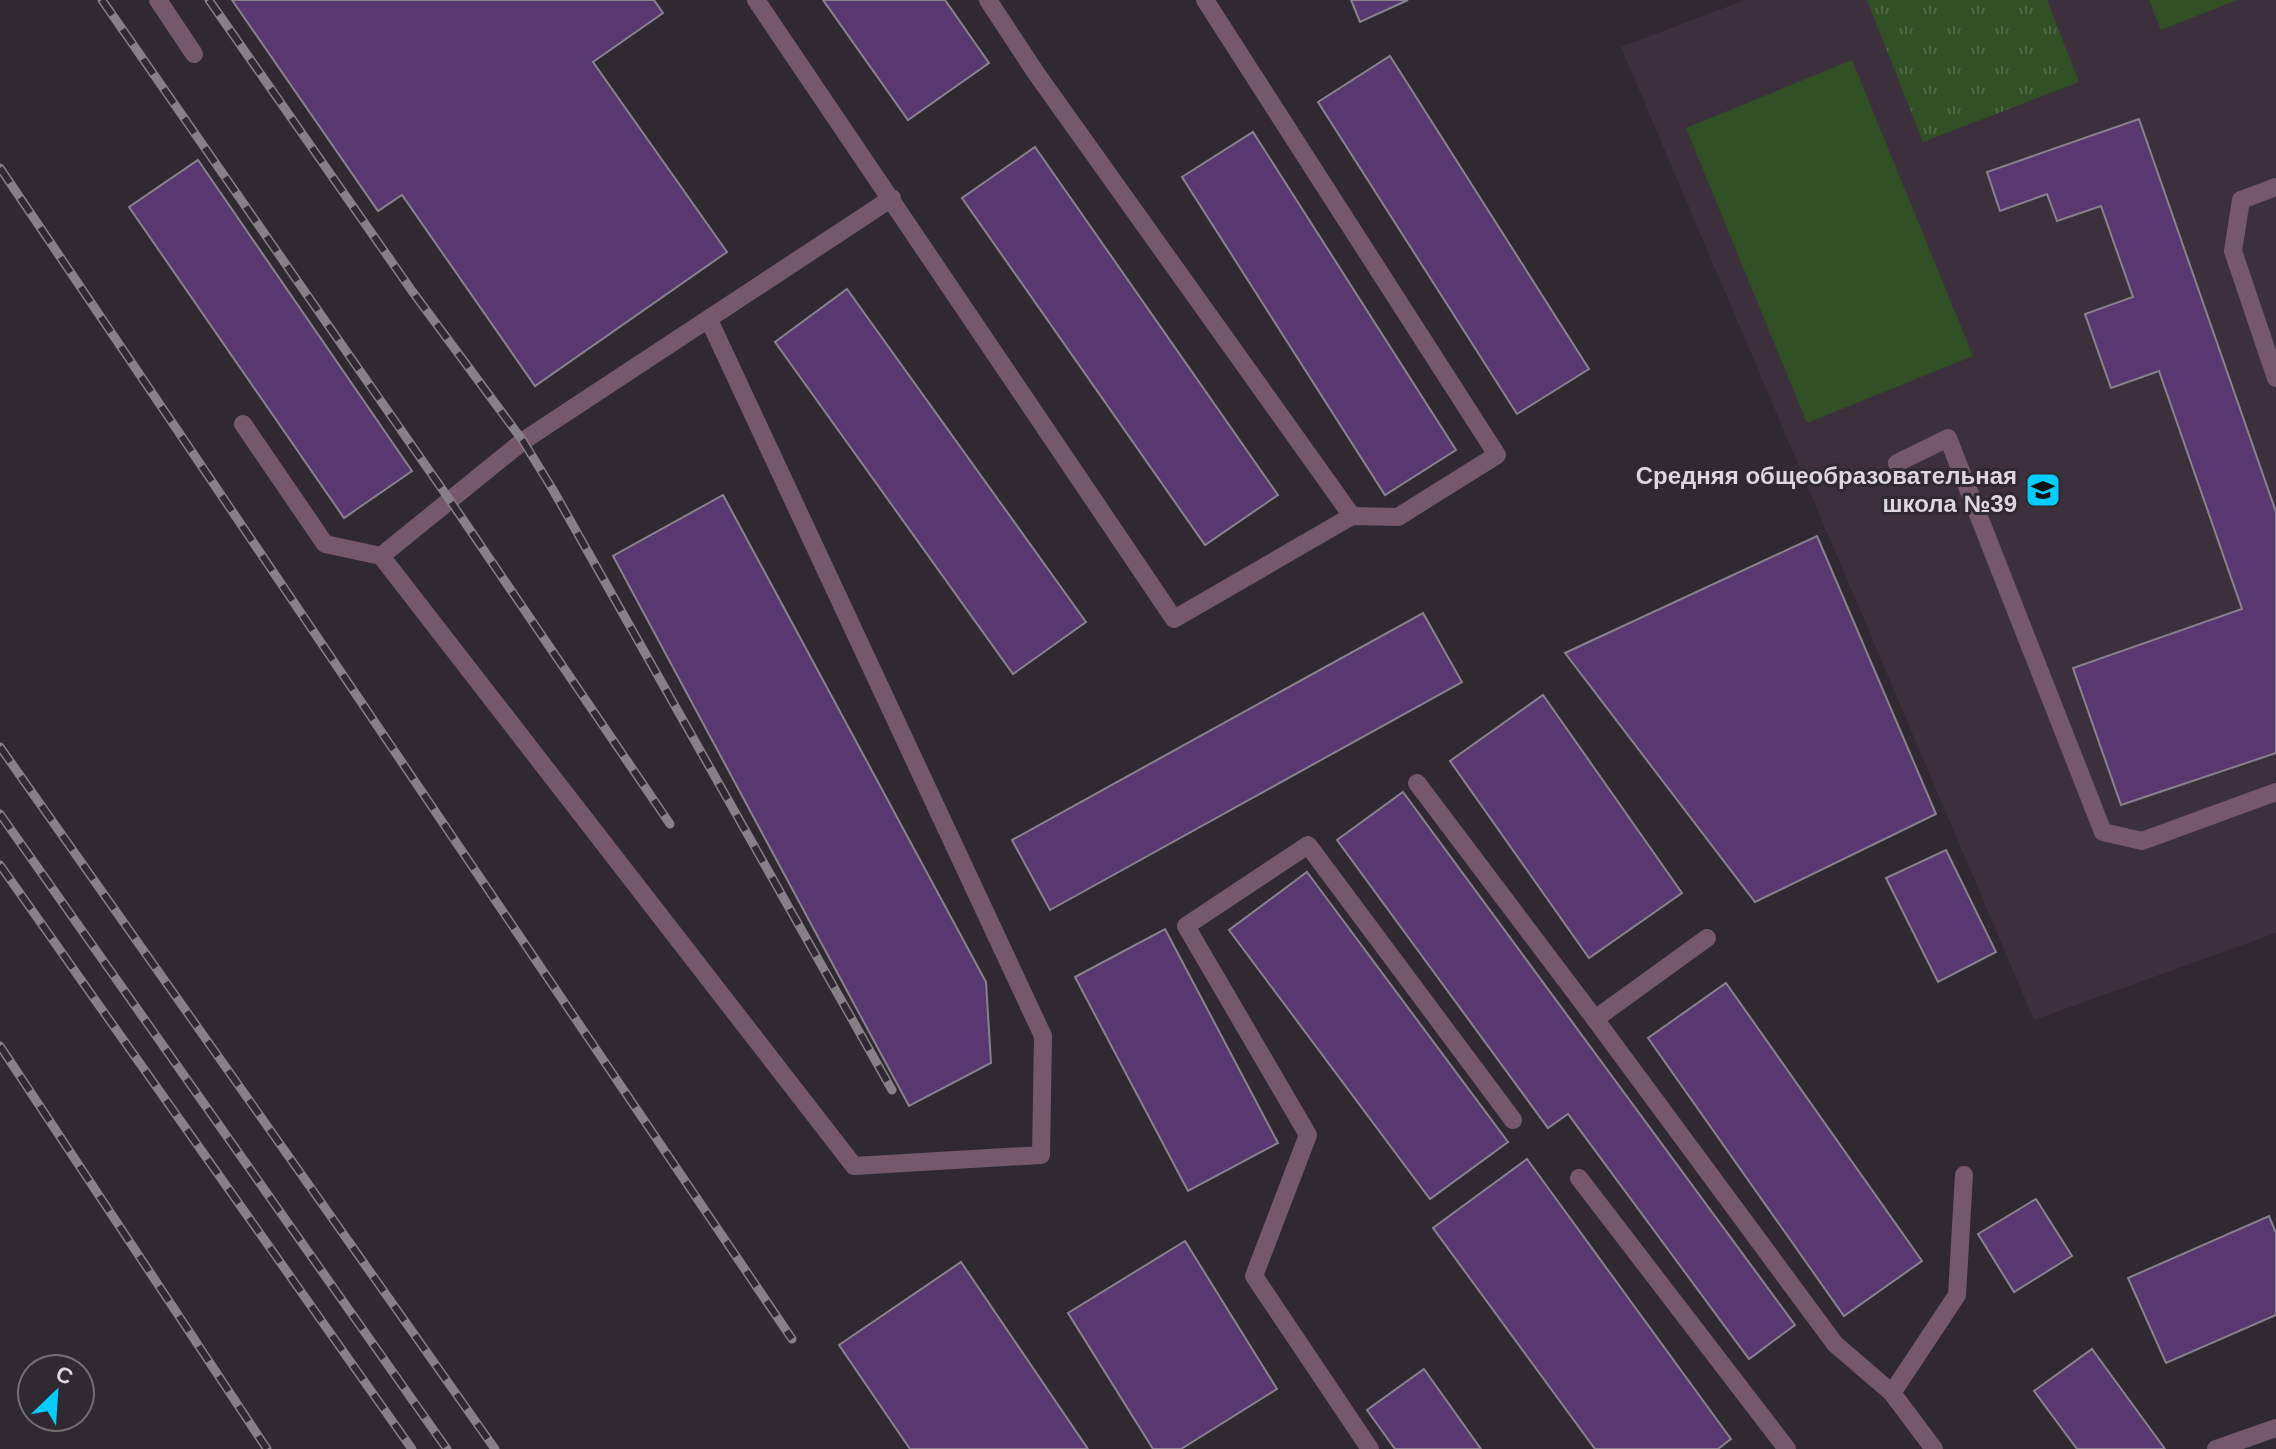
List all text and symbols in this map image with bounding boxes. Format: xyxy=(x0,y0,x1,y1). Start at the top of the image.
place label: Средняя общеобразовательная школа №39 xyxy=(1636,462,2017,517)
school or university icon: Средняя общеобразовательная школа №39 xyxy=(2024,471,2062,509)
north arrow xyxy=(16,1353,96,1433)
text: С xyxy=(52,1361,77,1390)

